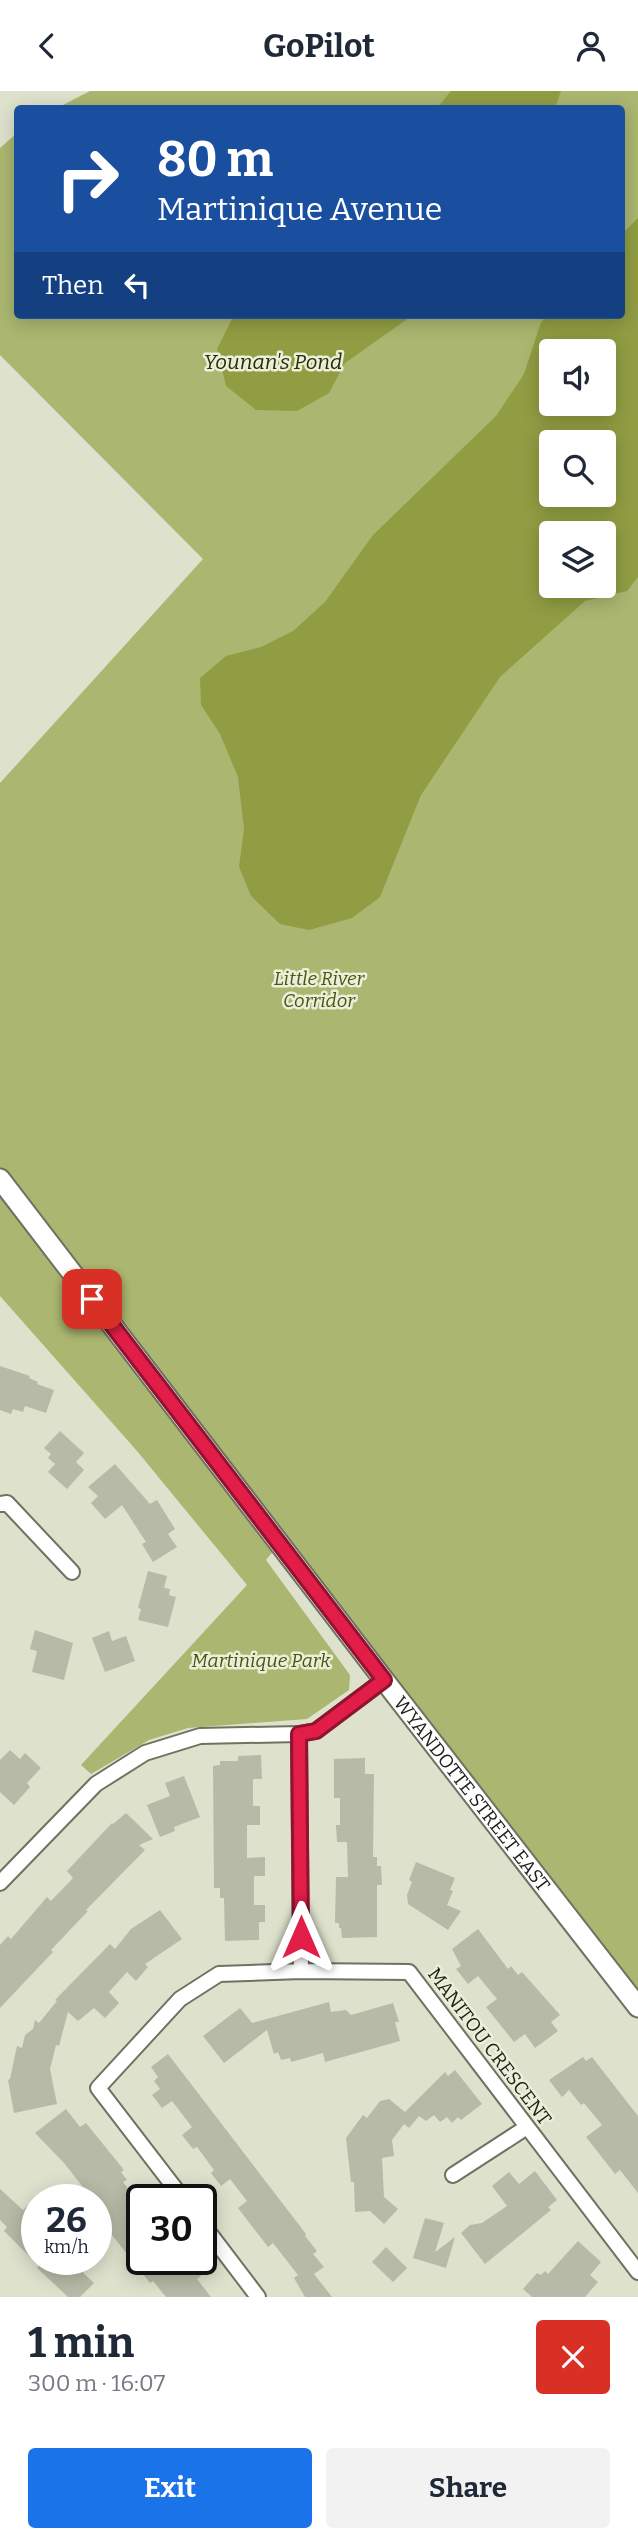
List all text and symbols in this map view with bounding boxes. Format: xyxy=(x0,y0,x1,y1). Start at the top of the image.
icon: back xyxy=(28,27,66,65)
text: GoPilot xyxy=(263,27,375,65)
icon: person xyxy=(572,27,610,65)
text: 80 m xyxy=(157,130,273,189)
icon: right xyxy=(42,133,133,224)
text: Martinique Avenue xyxy=(157,190,442,228)
icon: left xyxy=(118,266,156,304)
text: Then xyxy=(42,270,104,301)
map controls xyxy=(539,339,616,598)
button: sound xyxy=(539,339,616,416)
water label: Younan's Pond xyxy=(204,349,342,375)
button: search xyxy=(539,430,616,507)
button: layers xyxy=(539,521,616,598)
park label: Little River Corridor xyxy=(274,967,366,1012)
pin xyxy=(62,1269,122,1329)
icon: arrive xyxy=(73,1280,111,1318)
park label: Martinique Park xyxy=(191,1649,331,1672)
street label: WYANDOTTE STREET EAST xyxy=(389,1692,555,1896)
position arrow xyxy=(264,1900,338,1974)
street label: MANITOU CRESCENT xyxy=(423,1963,556,2130)
speed limit sign: 30 xyxy=(126,2184,217,2275)
text: 26 xyxy=(46,2199,87,2241)
text: km/h xyxy=(44,2236,89,2258)
text: 1 min xyxy=(28,2318,134,2368)
button: close xyxy=(536,2320,610,2394)
text: 300 m · 16:07 xyxy=(28,2369,165,2397)
button: Exit xyxy=(28,2448,312,2528)
button: Share xyxy=(326,2448,610,2528)

